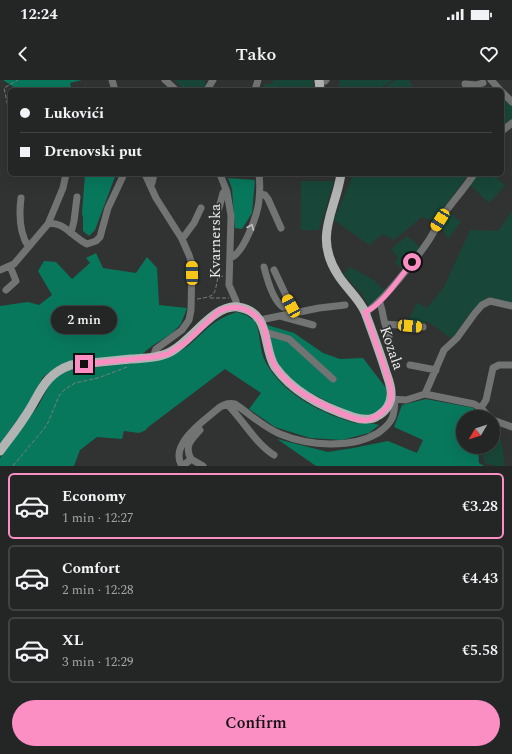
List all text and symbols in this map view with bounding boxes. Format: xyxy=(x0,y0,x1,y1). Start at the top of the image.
text: 12:24 xyxy=(20,3,58,26)
text: Tako xyxy=(236,41,276,68)
icon: back xyxy=(12,43,34,65)
icon: heart xyxy=(478,43,500,65)
text: Lukovići xyxy=(44,102,104,125)
text: Drenovski put xyxy=(44,140,142,163)
street label: Kvarnerska xyxy=(204,203,227,278)
car xyxy=(429,207,451,233)
one-way arrow xyxy=(246,223,254,231)
route start xyxy=(403,253,421,271)
car xyxy=(186,261,198,285)
car xyxy=(280,293,302,319)
callout: 2 min xyxy=(51,306,117,334)
text: 2 min xyxy=(67,310,101,330)
car xyxy=(398,319,422,333)
street label: Kozala xyxy=(373,323,410,374)
route end xyxy=(75,355,93,373)
north arrow xyxy=(456,410,500,454)
map controls xyxy=(456,410,500,454)
text: Economy xyxy=(62,485,126,508)
icon: car xyxy=(14,488,50,524)
text: €3.28 xyxy=(462,495,498,518)
text: 1 min · 12:27 xyxy=(62,508,134,528)
text: Comfort xyxy=(62,557,120,580)
icon: car xyxy=(14,560,50,596)
text: €4.43 xyxy=(462,567,498,590)
text: 2 min · 12:28 xyxy=(62,580,134,600)
text: XL xyxy=(62,629,83,652)
icon: car xyxy=(14,632,50,668)
text: €5.58 xyxy=(462,639,498,662)
text: 3 min · 12:29 xyxy=(62,652,134,672)
button: Confirm xyxy=(12,700,500,746)

